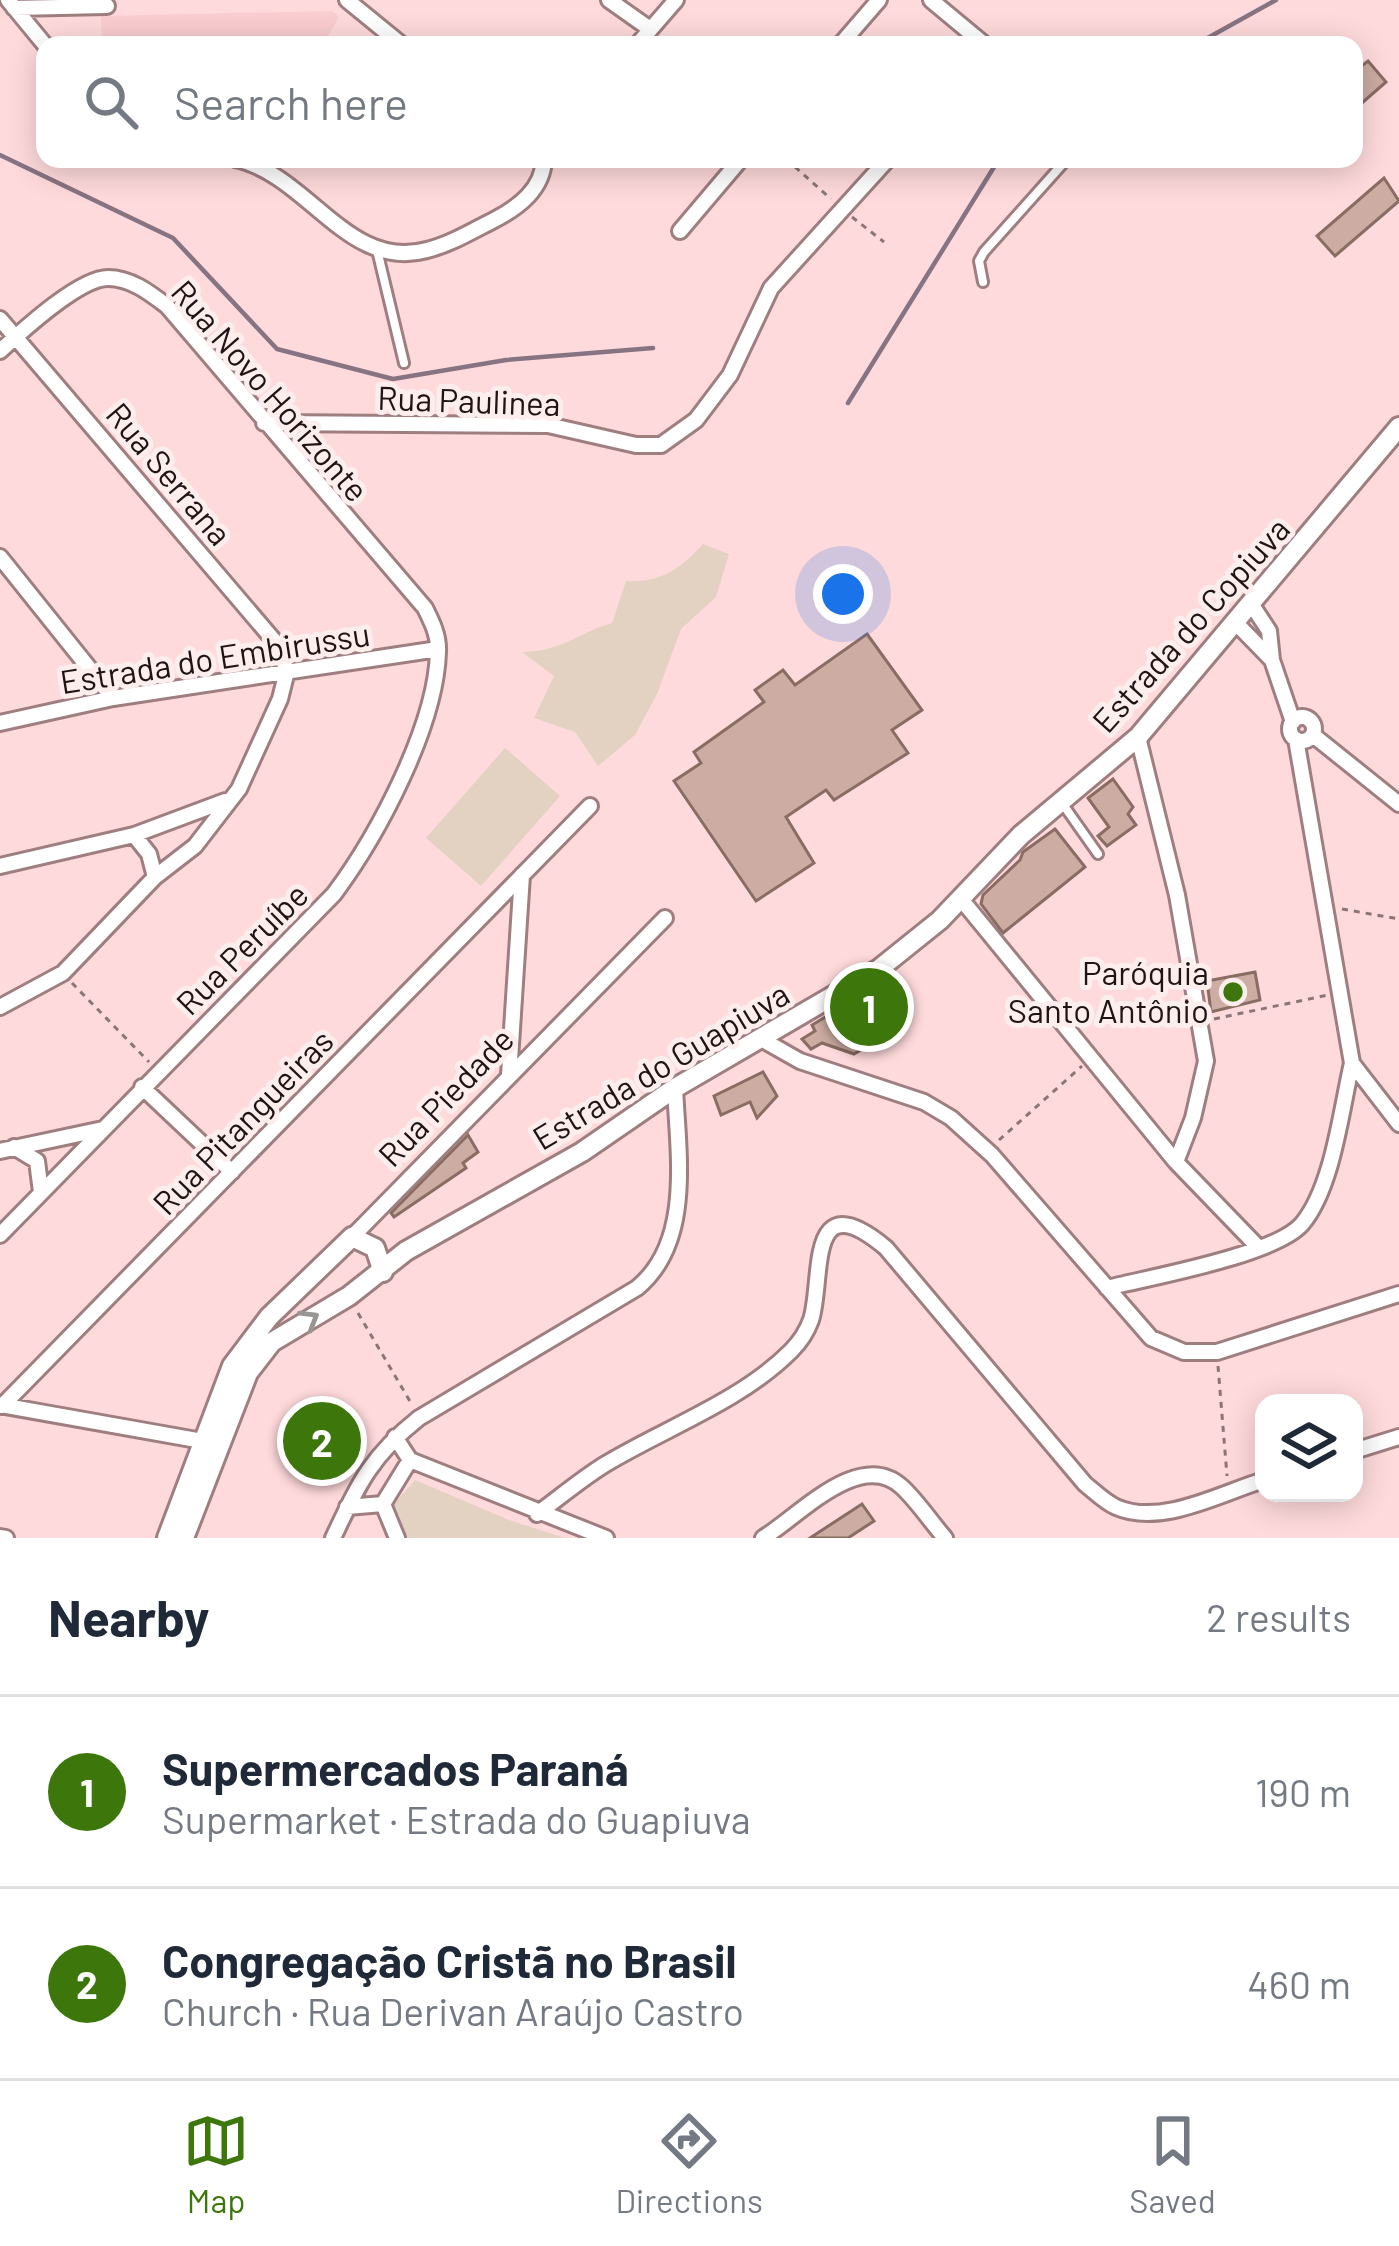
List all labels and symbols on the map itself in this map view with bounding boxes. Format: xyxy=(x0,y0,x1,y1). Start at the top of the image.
street label: Rua Novo Horizonte xyxy=(164,271,378,509)
street label: Rua Paulinea xyxy=(377,377,561,423)
street label: Rua Serrana xyxy=(99,394,241,553)
street label: Estrada do Copiuva xyxy=(1083,509,1297,740)
your location xyxy=(813,564,873,624)
street label: Estrada do Embirussu xyxy=(57,613,373,701)
street label: Rua Peruíbe xyxy=(167,874,316,1023)
place label: Paróquia Santo Antônio xyxy=(1008,952,1209,1030)
pin: 1 xyxy=(830,962,908,1052)
street label: Estrada do Guapiuva xyxy=(525,973,796,1157)
marker: Paróquia Santo Antônio xyxy=(1220,979,1246,1005)
street label: Rua Piedade xyxy=(369,1019,521,1174)
street label: Rua Pitangueiras xyxy=(144,1020,341,1222)
one-way arrow xyxy=(297,1311,319,1333)
pin: 2 xyxy=(283,1396,361,1486)

